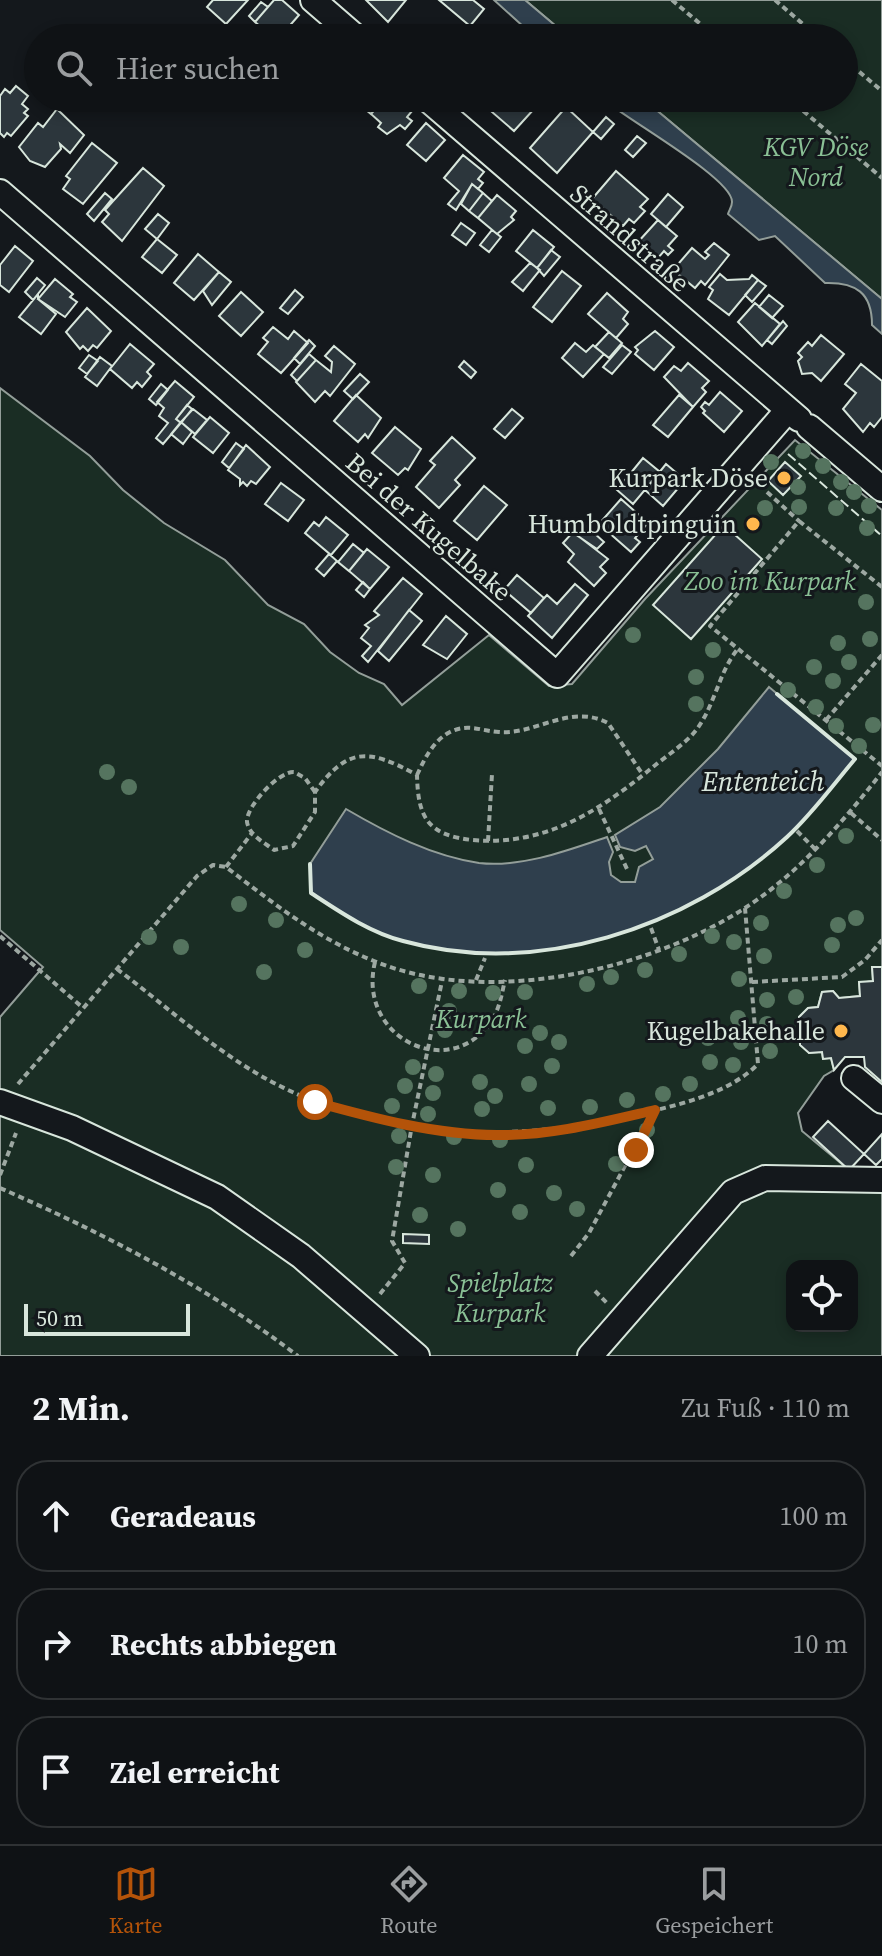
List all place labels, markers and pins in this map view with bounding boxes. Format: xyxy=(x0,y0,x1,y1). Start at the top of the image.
place label: Kurpark Döse xyxy=(609,460,768,496)
marker: Kurpark Döse xyxy=(775,469,793,487)
place label: Humboldtpinguin xyxy=(528,506,737,542)
marker: Humboldtpinguin xyxy=(744,515,762,533)
place label: Kugelbakehalle xyxy=(647,1013,825,1049)
marker: Kugelbakehalle xyxy=(832,1022,850,1040)

